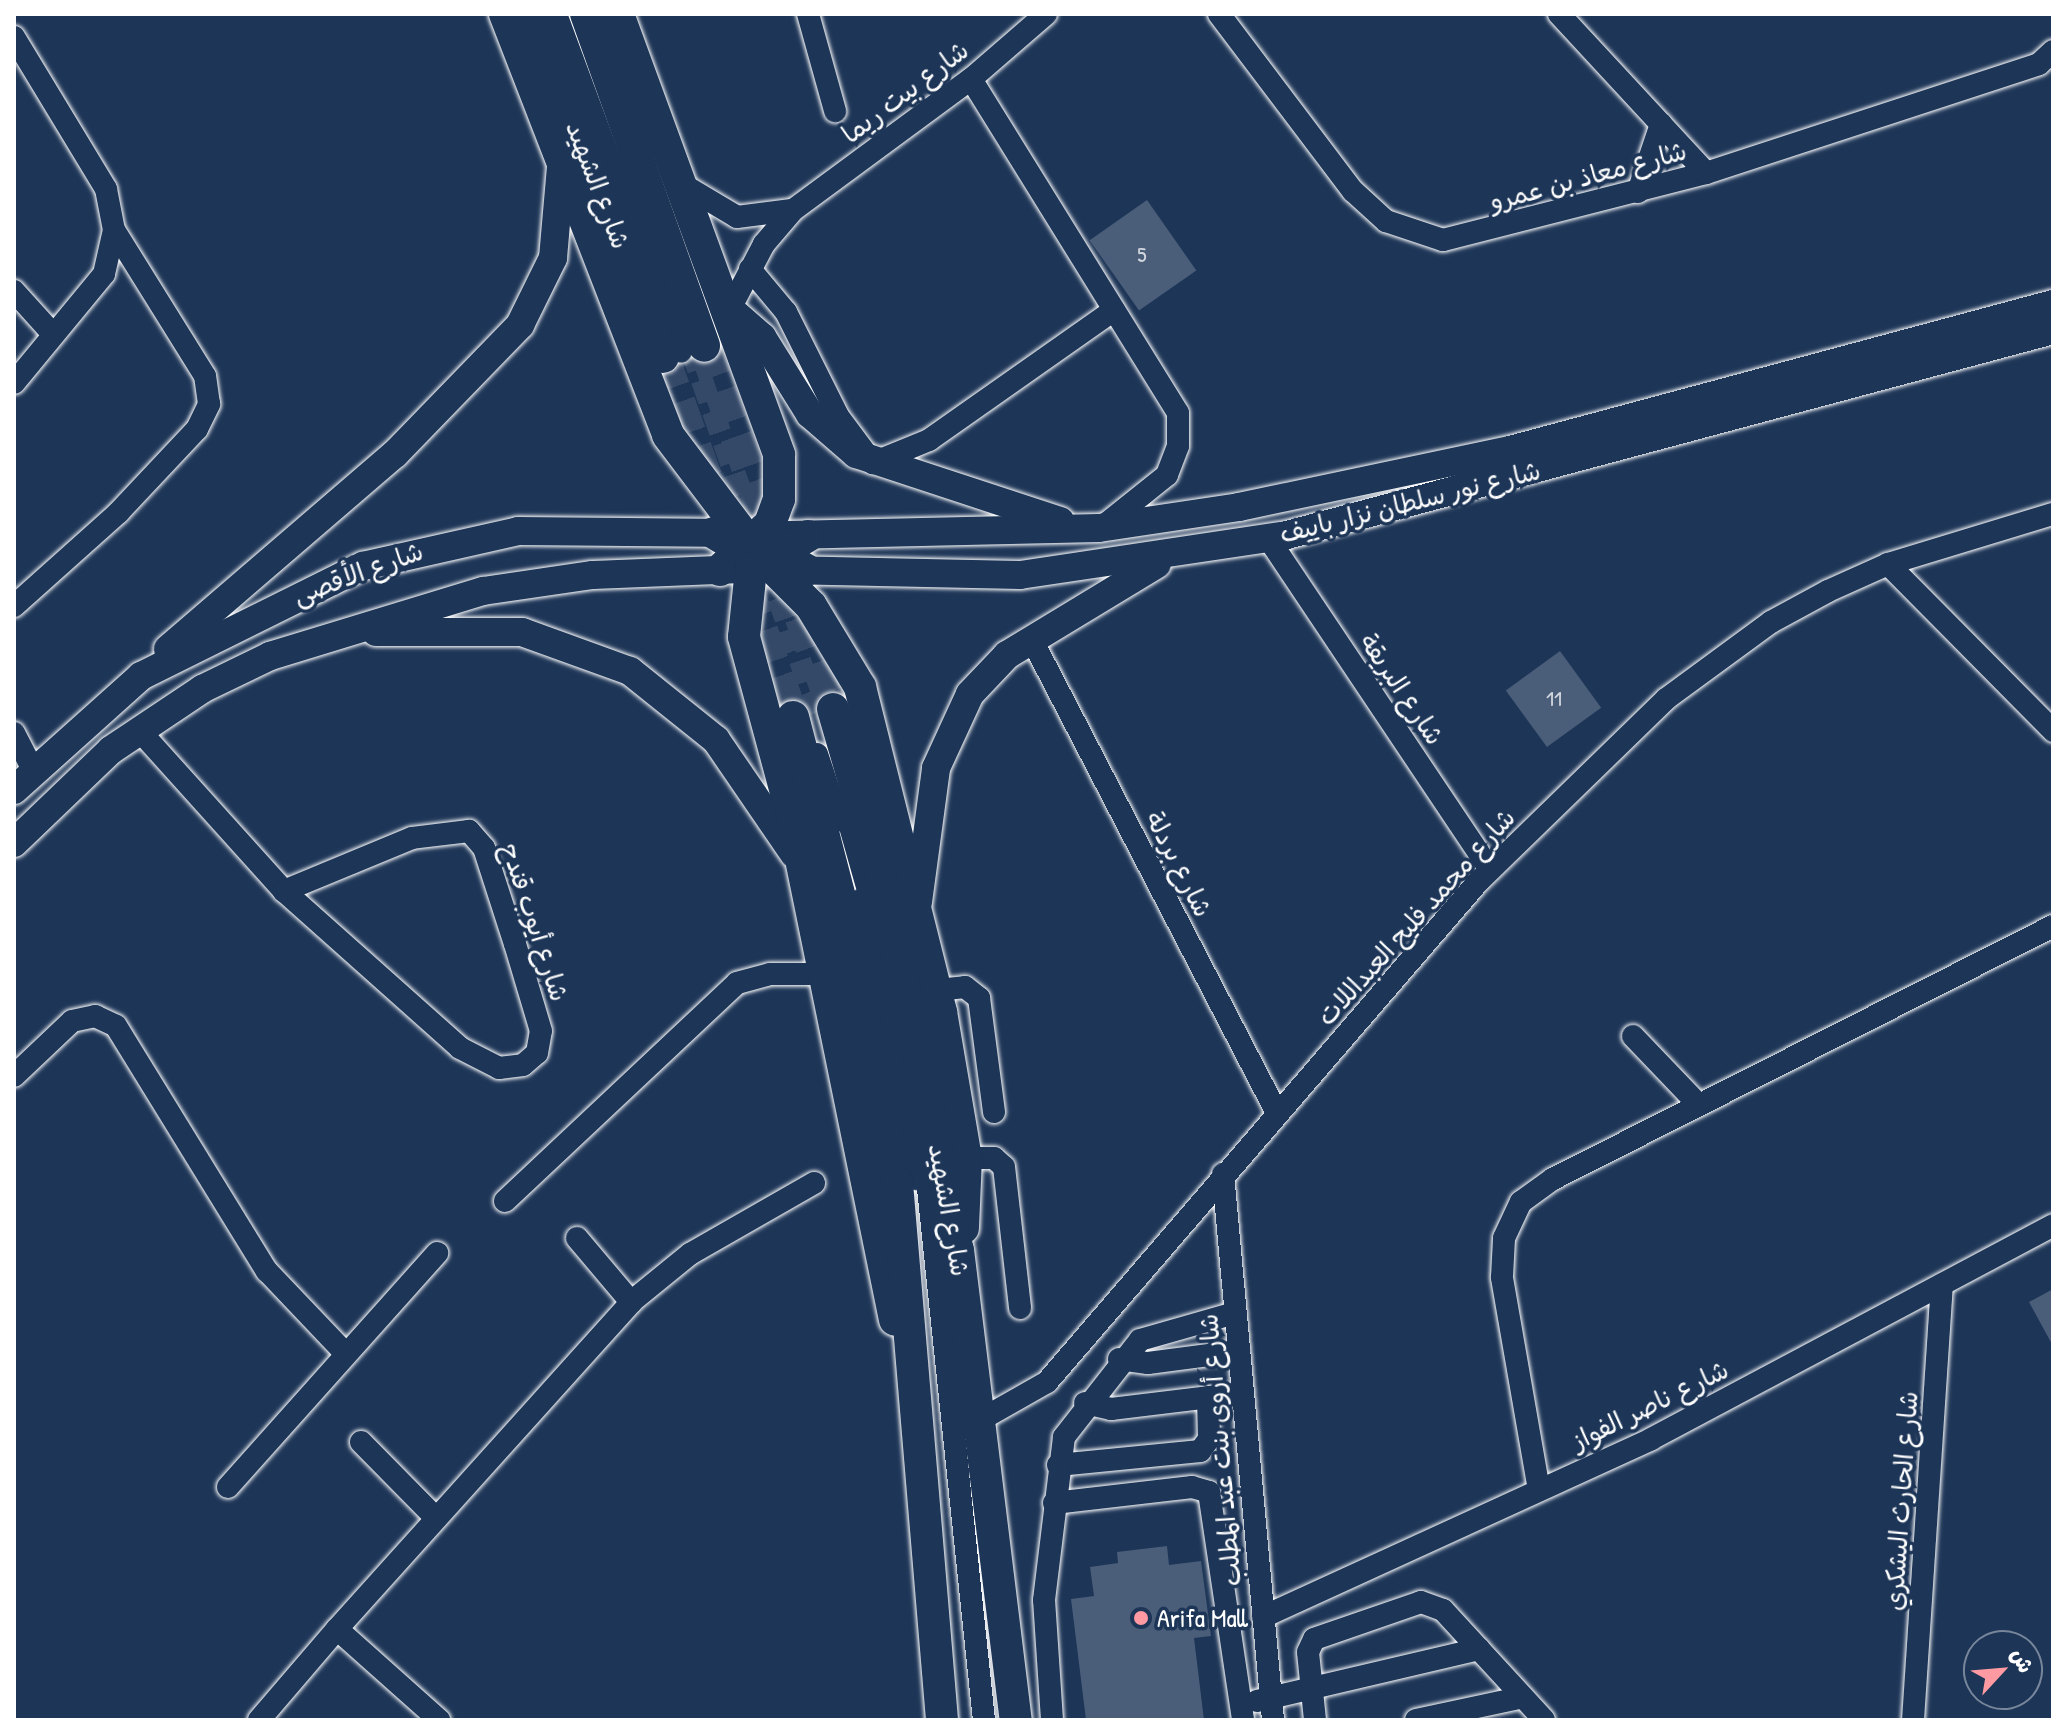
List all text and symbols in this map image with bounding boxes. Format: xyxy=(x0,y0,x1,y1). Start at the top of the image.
street label: شارع بيت ريما xyxy=(835,34,975,150)
street label: شارع الشهيد xyxy=(559,117,637,253)
street label: شارع معاذ بن عمرو xyxy=(1486,135,1690,217)
house number: 5 xyxy=(1137,242,1147,268)
street label: شارع نور سلطان نزار باييف xyxy=(1276,454,1544,550)
street label: شارع الأقصى xyxy=(289,535,427,611)
street label: شارع البريقة xyxy=(1353,627,1451,751)
house number: 11 xyxy=(1546,686,1562,712)
street label: شارع محمد فليح العبداللات xyxy=(1310,802,1522,1032)
street label: شارع بردلة xyxy=(1139,806,1219,922)
street label: شارع أيوب قندح xyxy=(495,839,575,1005)
street label: شارع الشهيد xyxy=(922,1141,976,1279)
street label: شارع أروى بنت عبد المطلب xyxy=(1193,1312,1247,1588)
street label: شارع ناصر الفواز xyxy=(1566,1354,1734,1456)
street label: شارع الحارث اليشكري xyxy=(1878,1390,1924,1612)
place label: Arifa Mall xyxy=(1157,1602,1248,1634)
marker: Arifa Mall xyxy=(1132,1609,1150,1627)
north arrow xyxy=(1963,1630,2043,1710)
text: ش xyxy=(2004,1643,2042,1678)

